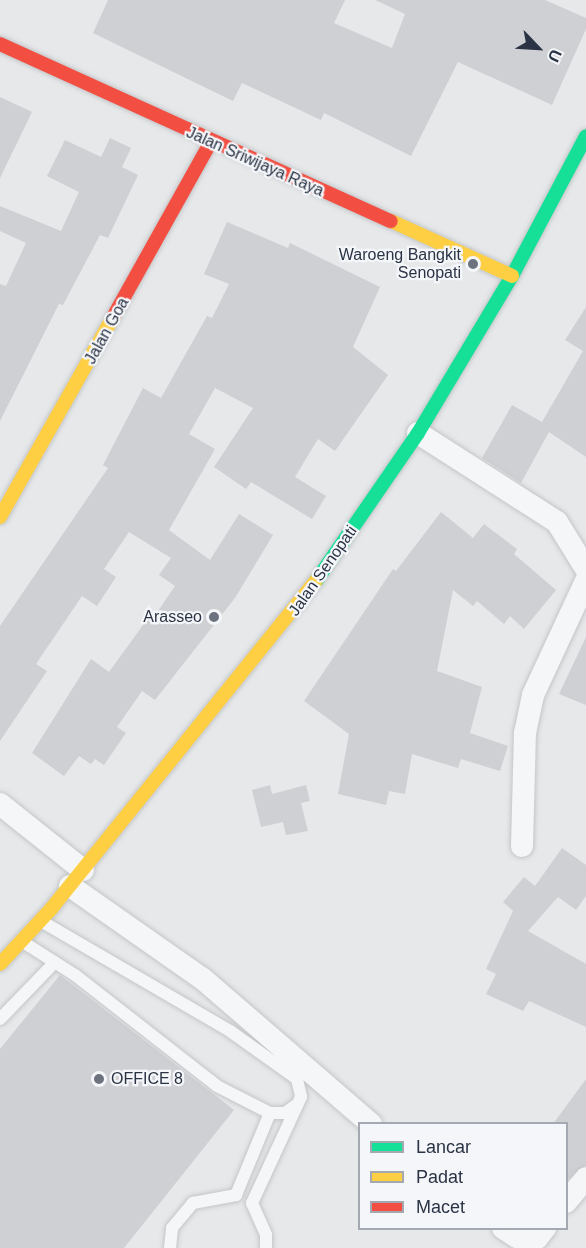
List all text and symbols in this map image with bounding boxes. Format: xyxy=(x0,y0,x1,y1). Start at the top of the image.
north arrow xyxy=(508,18,568,78)
text: U xyxy=(545,47,565,65)
street label: Jalan Sriwijaya Raya xyxy=(183,123,327,201)
place label: Waroeng Bangkit Senopati xyxy=(339,245,461,283)
marker: Waroeng Bangkit Senopati xyxy=(466,257,480,271)
street label: Jalan Goa xyxy=(81,294,133,368)
street label: Jalan Senopati xyxy=(285,522,361,620)
place label: Arasseo xyxy=(143,607,202,627)
marker: Arasseo xyxy=(207,610,221,624)
place label: OFFICE 8 xyxy=(111,1069,183,1089)
marker: OFFICE 8 xyxy=(92,1072,106,1086)
legend xyxy=(358,1122,568,1230)
text: Lancar xyxy=(416,1137,471,1157)
text: Padat xyxy=(416,1167,463,1187)
text: Macet xyxy=(416,1197,465,1217)

